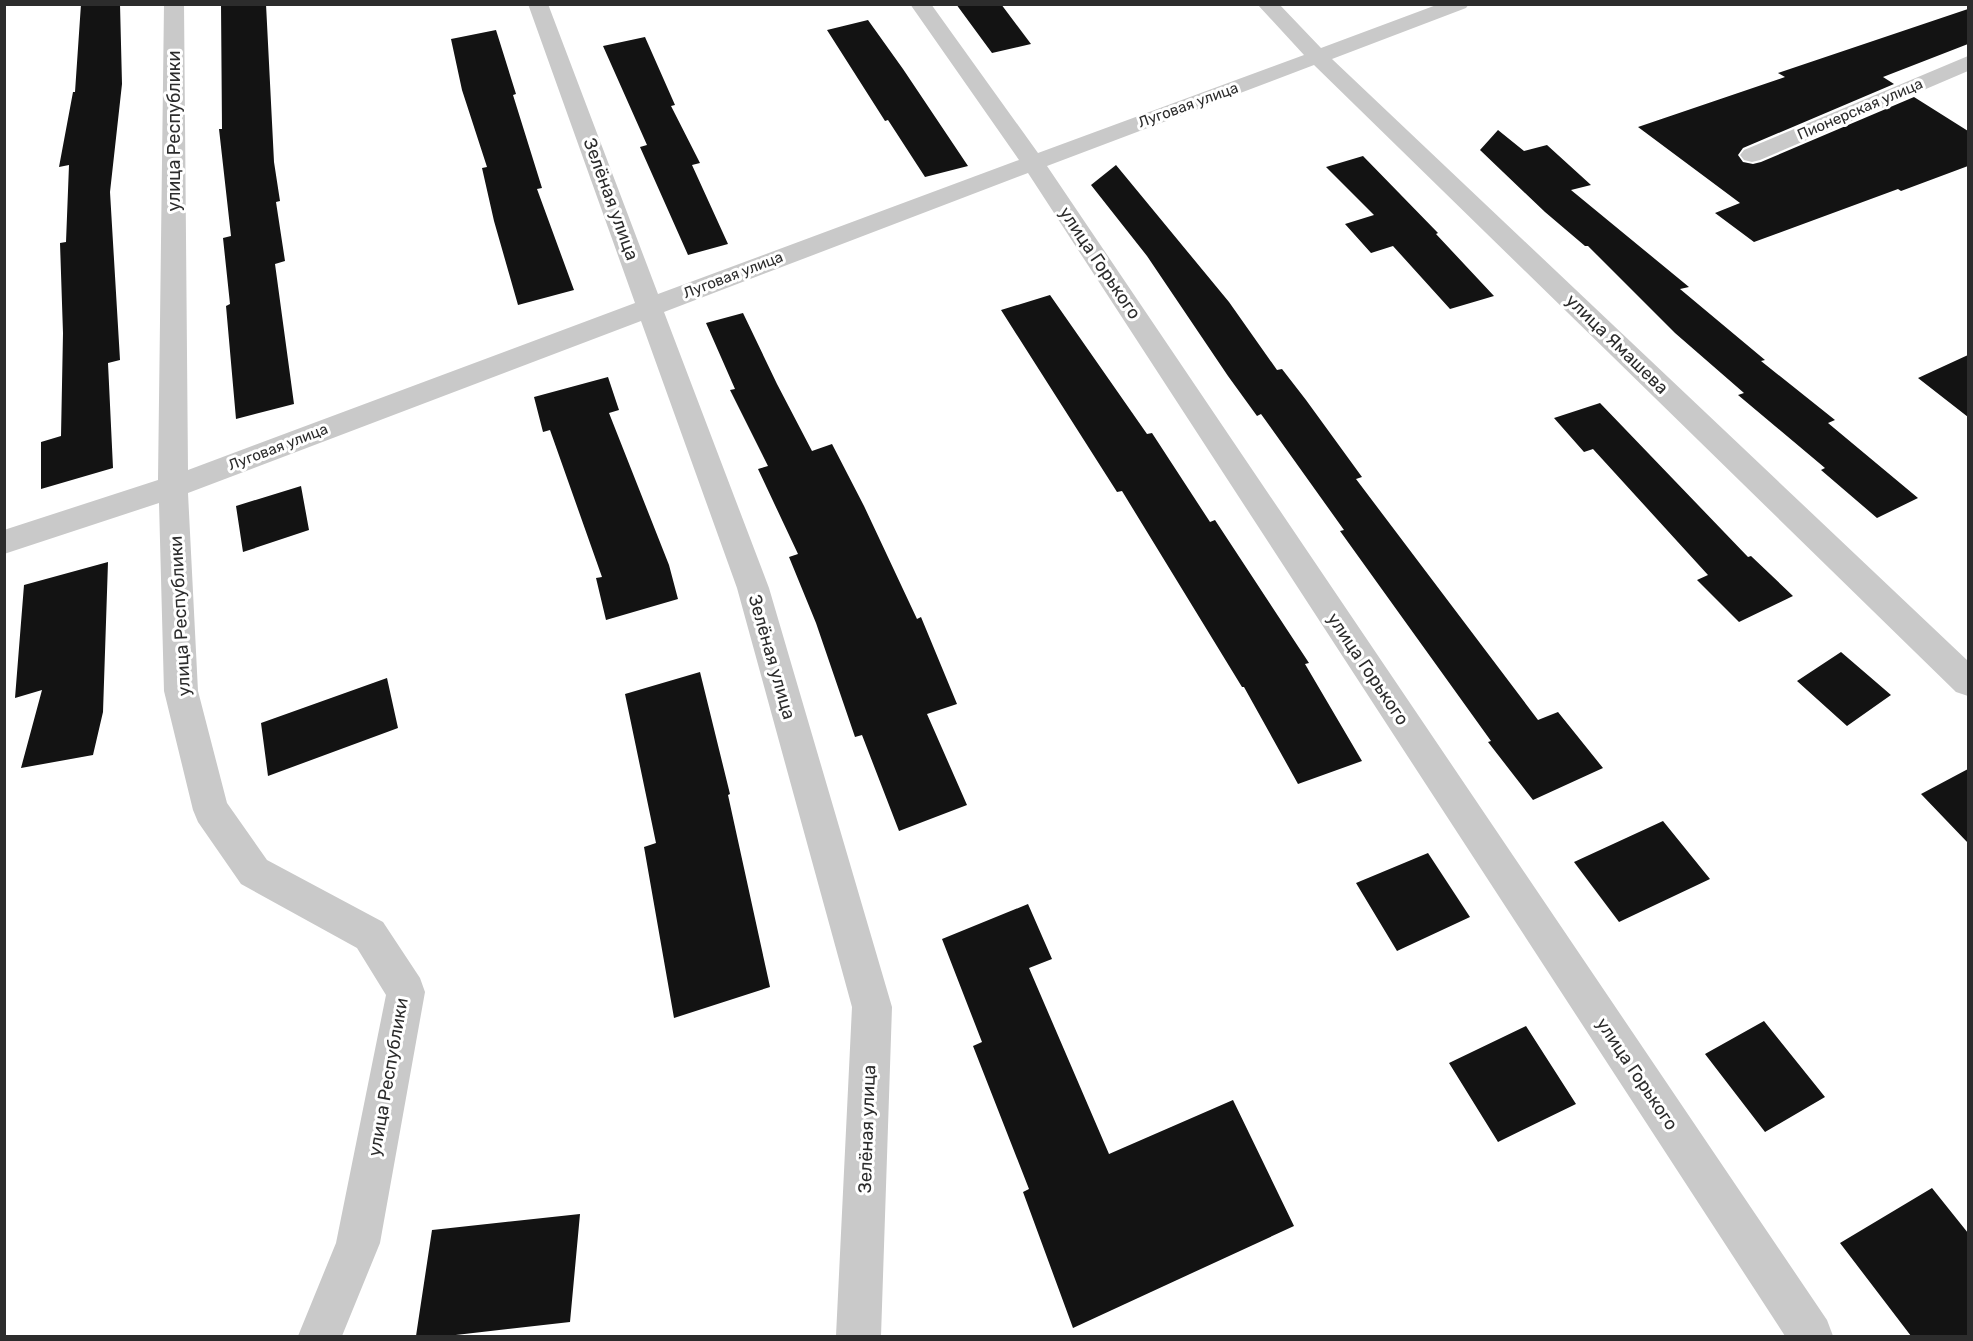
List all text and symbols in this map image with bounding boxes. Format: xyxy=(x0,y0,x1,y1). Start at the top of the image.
street label: улица Республики xyxy=(163,51,185,211)
street label: Пионерская улица xyxy=(1795,74,1925,144)
street label: Луговая улица xyxy=(1135,79,1241,131)
street label: Зелёная улица xyxy=(579,135,643,263)
street label: улица Горького xyxy=(1054,203,1146,323)
street label: Луговая улица xyxy=(681,248,785,302)
street label: улица Ямашева xyxy=(1561,289,1673,399)
street label: Луговая улица xyxy=(226,420,330,474)
street label: улица Республики xyxy=(165,535,195,697)
street label: Зелёная улица xyxy=(744,592,800,722)
street label: улица Горького xyxy=(1322,609,1414,729)
street label: улица Республики xyxy=(363,996,413,1158)
street label: улица Горького xyxy=(1591,1014,1683,1134)
street label: Зелёная улица xyxy=(854,1064,880,1194)

